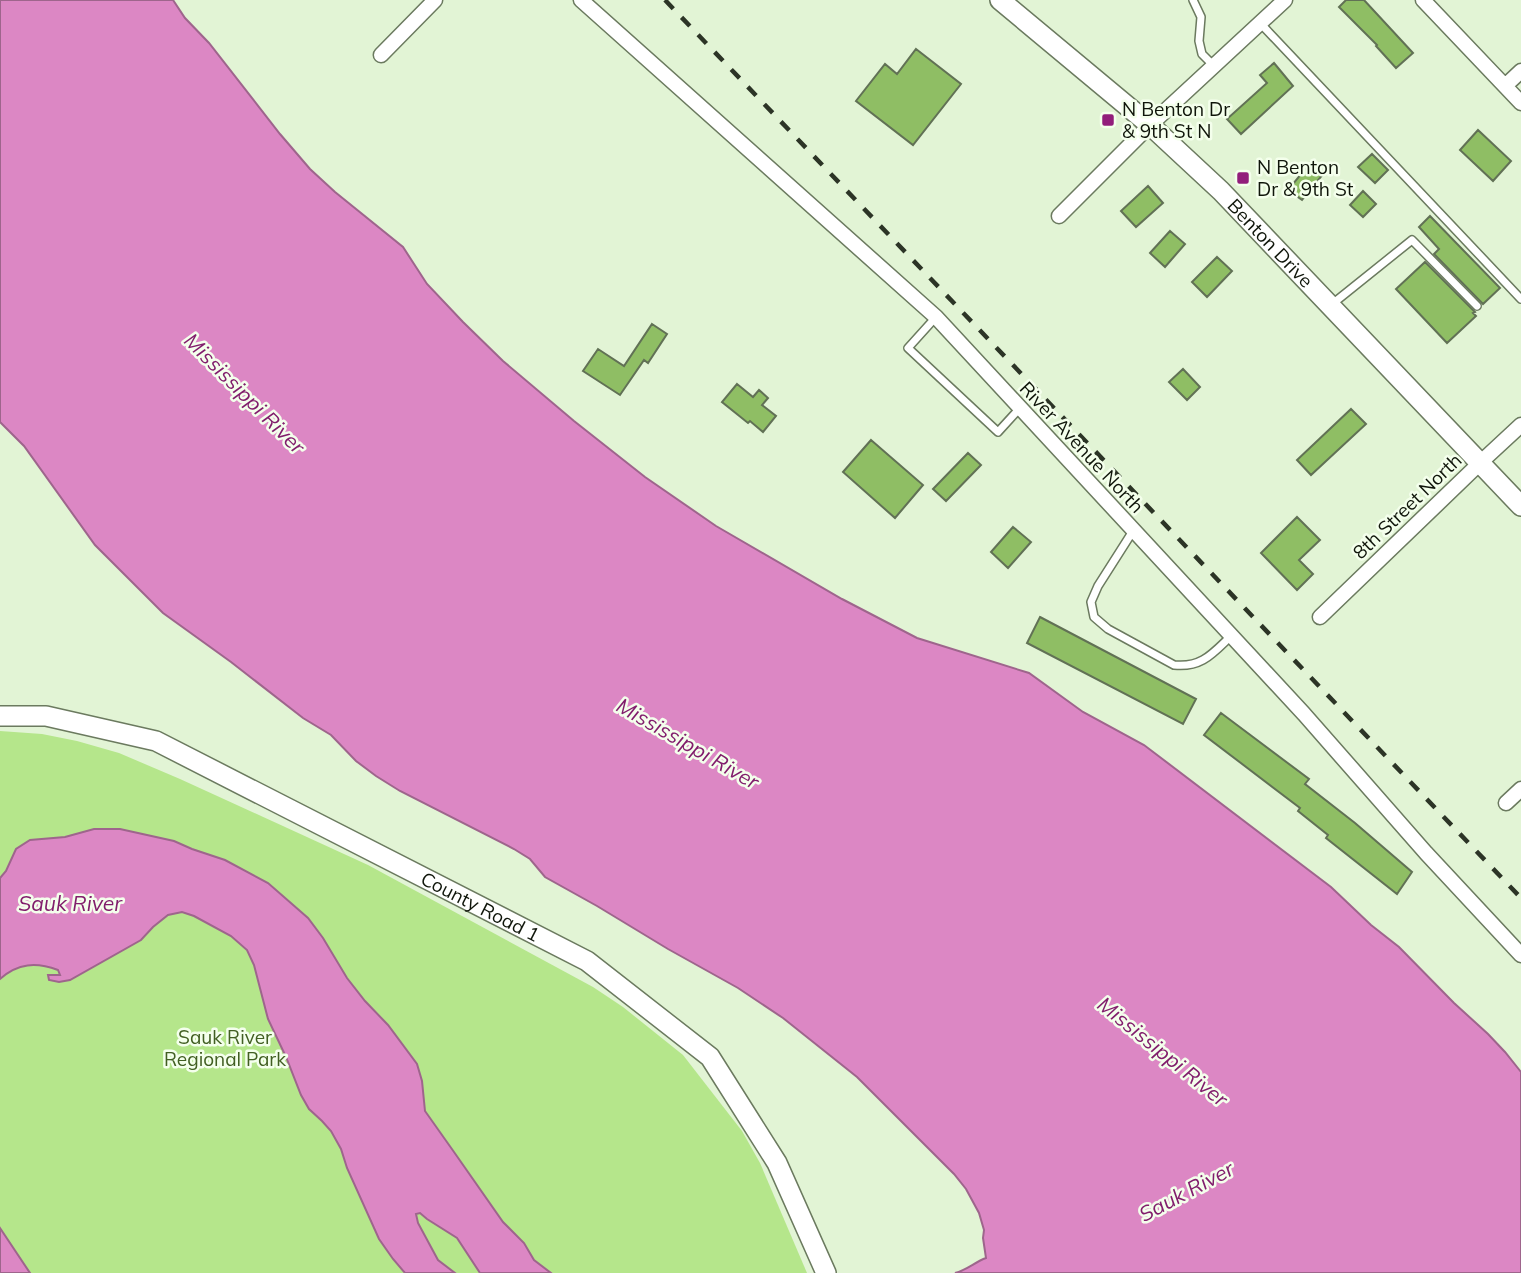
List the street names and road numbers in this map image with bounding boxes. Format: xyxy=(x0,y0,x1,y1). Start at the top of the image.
street label: Benton Drive xyxy=(1223,193,1318,293)
street label: River Avenue North xyxy=(1015,376,1149,518)
street label: 8th Street North xyxy=(1348,448,1466,564)
street label: County Road 1 xyxy=(417,866,544,947)

